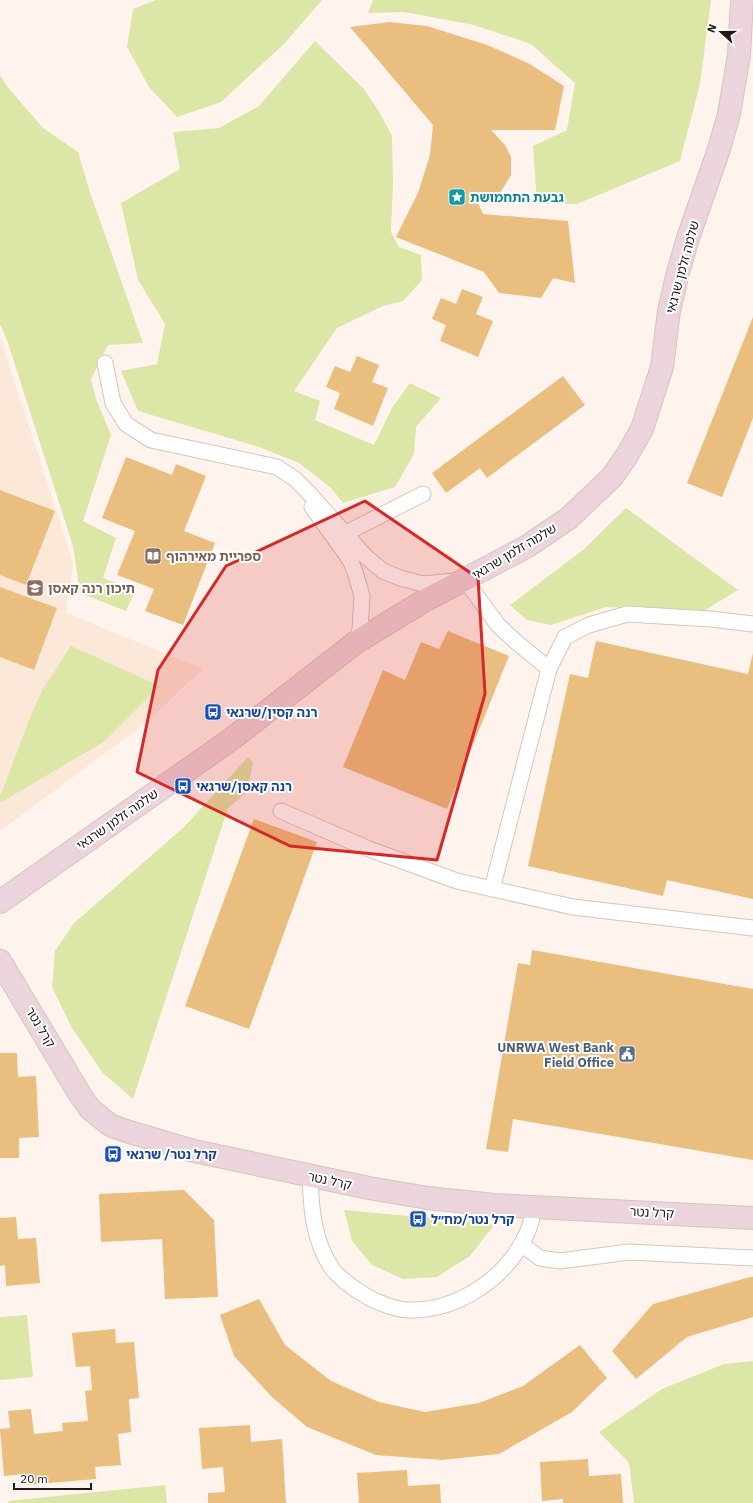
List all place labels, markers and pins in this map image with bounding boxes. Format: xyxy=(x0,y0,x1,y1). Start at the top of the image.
place icon: גבעת התחמושת xyxy=(447,187,467,207)
place label: גבעת התחמושת xyxy=(470,189,564,206)
library icon: ספריית מאירהוף xyxy=(143,546,163,566)
place label: ספריית מאירהוף xyxy=(166,548,261,565)
school or university icon: תיכון רנה קאסן xyxy=(25,578,45,598)
place label: תיכון רנה קאסן xyxy=(48,580,135,597)
bus stop icon: רנה קסין/שרגאי xyxy=(203,702,223,722)
place label: רנה קסין/שרגאי xyxy=(226,704,317,721)
bus stop icon: רנה קאסן/שרגאי xyxy=(173,776,193,796)
place label: רנה קאסן/שרגאי xyxy=(196,778,292,795)
place label: UNRWA West Bank Field Office xyxy=(497,1039,614,1071)
public building icon: UNRWA West Bank Field Office xyxy=(617,1044,637,1064)
bus stop icon: קרל נטר/ שרגאי xyxy=(103,1144,123,1164)
place label: קרל נטר/ שרגאי xyxy=(126,1146,217,1163)
bus stop icon: קרל נטר/מח״ל xyxy=(408,1209,428,1229)
place label: קרל נטר/מח״ל xyxy=(431,1211,515,1228)

